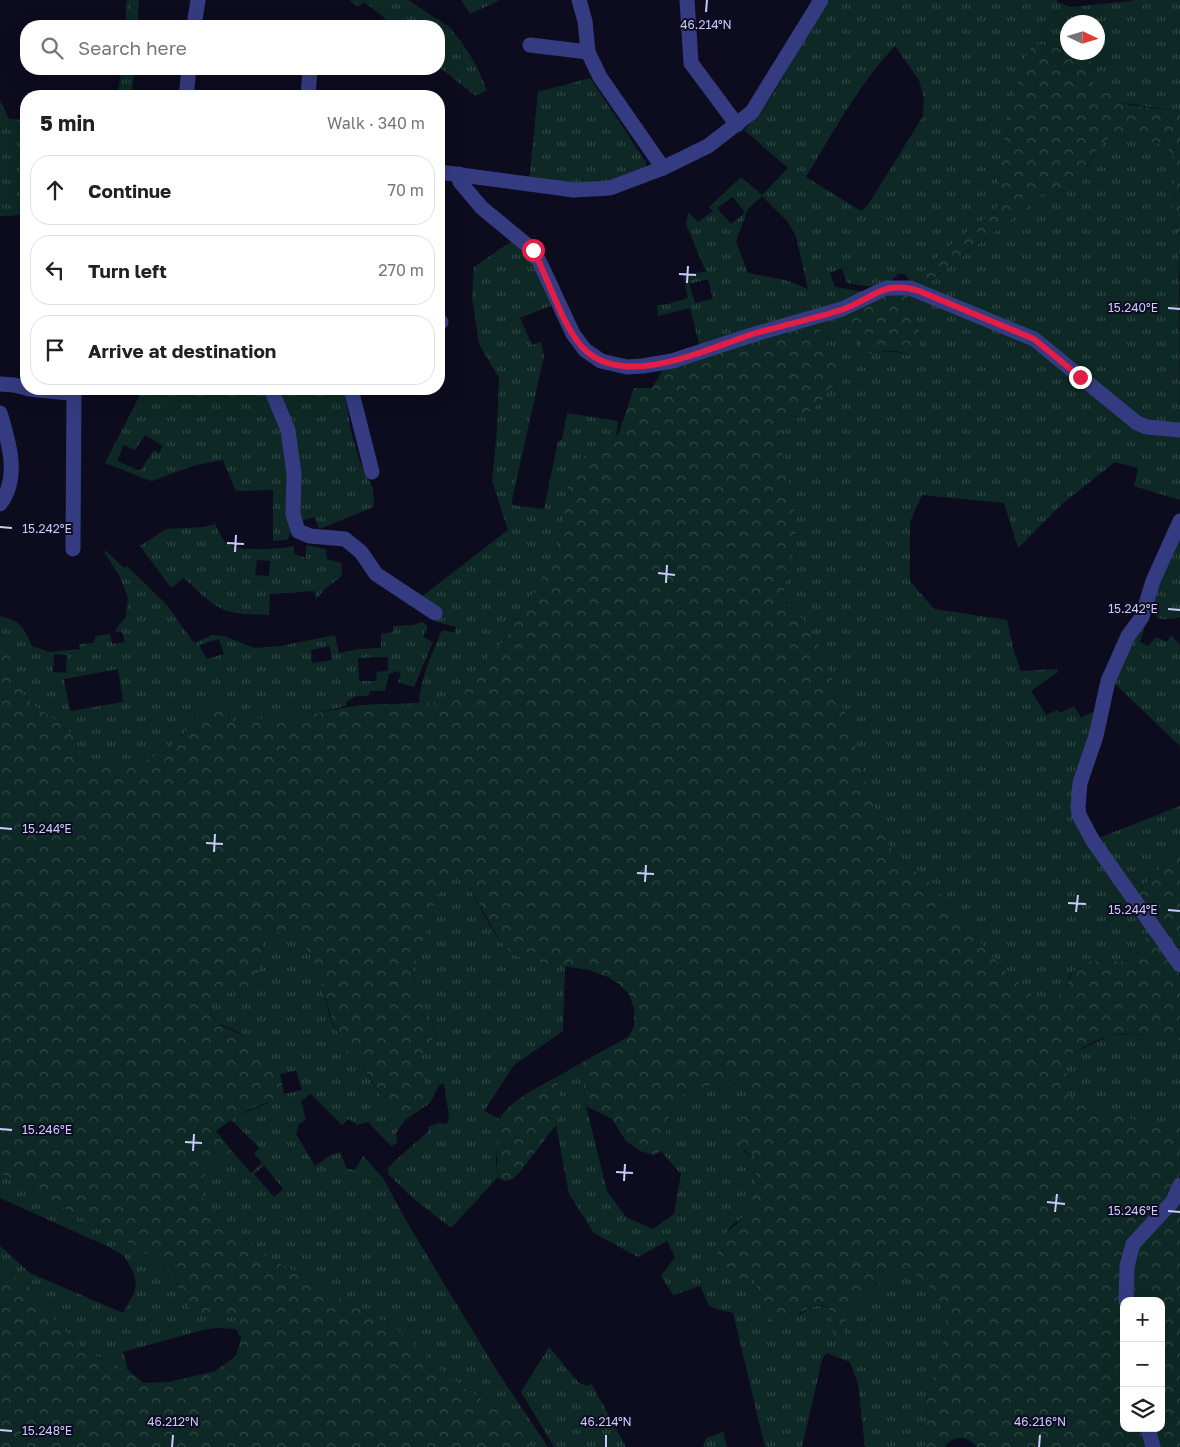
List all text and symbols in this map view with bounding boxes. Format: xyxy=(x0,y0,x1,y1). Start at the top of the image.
north arrow xyxy=(1060,15,1105,60)
text: 46.214°N xyxy=(680,17,732,32)
search box xyxy=(20,20,445,75)
icon: search xyxy=(38,34,66,62)
text: Search here xyxy=(78,36,187,59)
text: 5 min xyxy=(40,110,95,136)
text: Walk · 340 m xyxy=(327,113,425,133)
icon: ahead xyxy=(41,176,69,204)
text: Continue xyxy=(88,179,171,202)
text: 70 m xyxy=(387,180,424,200)
route start xyxy=(522,239,545,262)
icon: left xyxy=(41,256,69,284)
text: Turn left xyxy=(88,259,167,282)
text: 270 m xyxy=(378,260,424,280)
text: 15.240°E xyxy=(1108,300,1158,315)
icon: arrive xyxy=(41,336,69,364)
text: Arrive at destination xyxy=(88,339,276,362)
route end xyxy=(1069,366,1092,389)
text: 15.242°E xyxy=(22,521,72,536)
text: 15.242°E xyxy=(1108,601,1158,616)
text: 15.244°E xyxy=(22,821,72,836)
text: 15.244°E xyxy=(1108,902,1158,917)
text: 15.246°E xyxy=(22,1122,72,1137)
text: 15.246°E xyxy=(1108,1203,1158,1218)
map controls xyxy=(1120,1297,1165,1432)
button: + xyxy=(1120,1297,1165,1342)
button: − xyxy=(1120,1342,1165,1387)
button: layers xyxy=(1120,1387,1165,1432)
text: 46.212°N xyxy=(147,1414,199,1429)
text: 46.214°N xyxy=(580,1414,632,1429)
text: 46.216°N xyxy=(1014,1414,1066,1429)
text: 15.248°E xyxy=(22,1423,72,1438)

